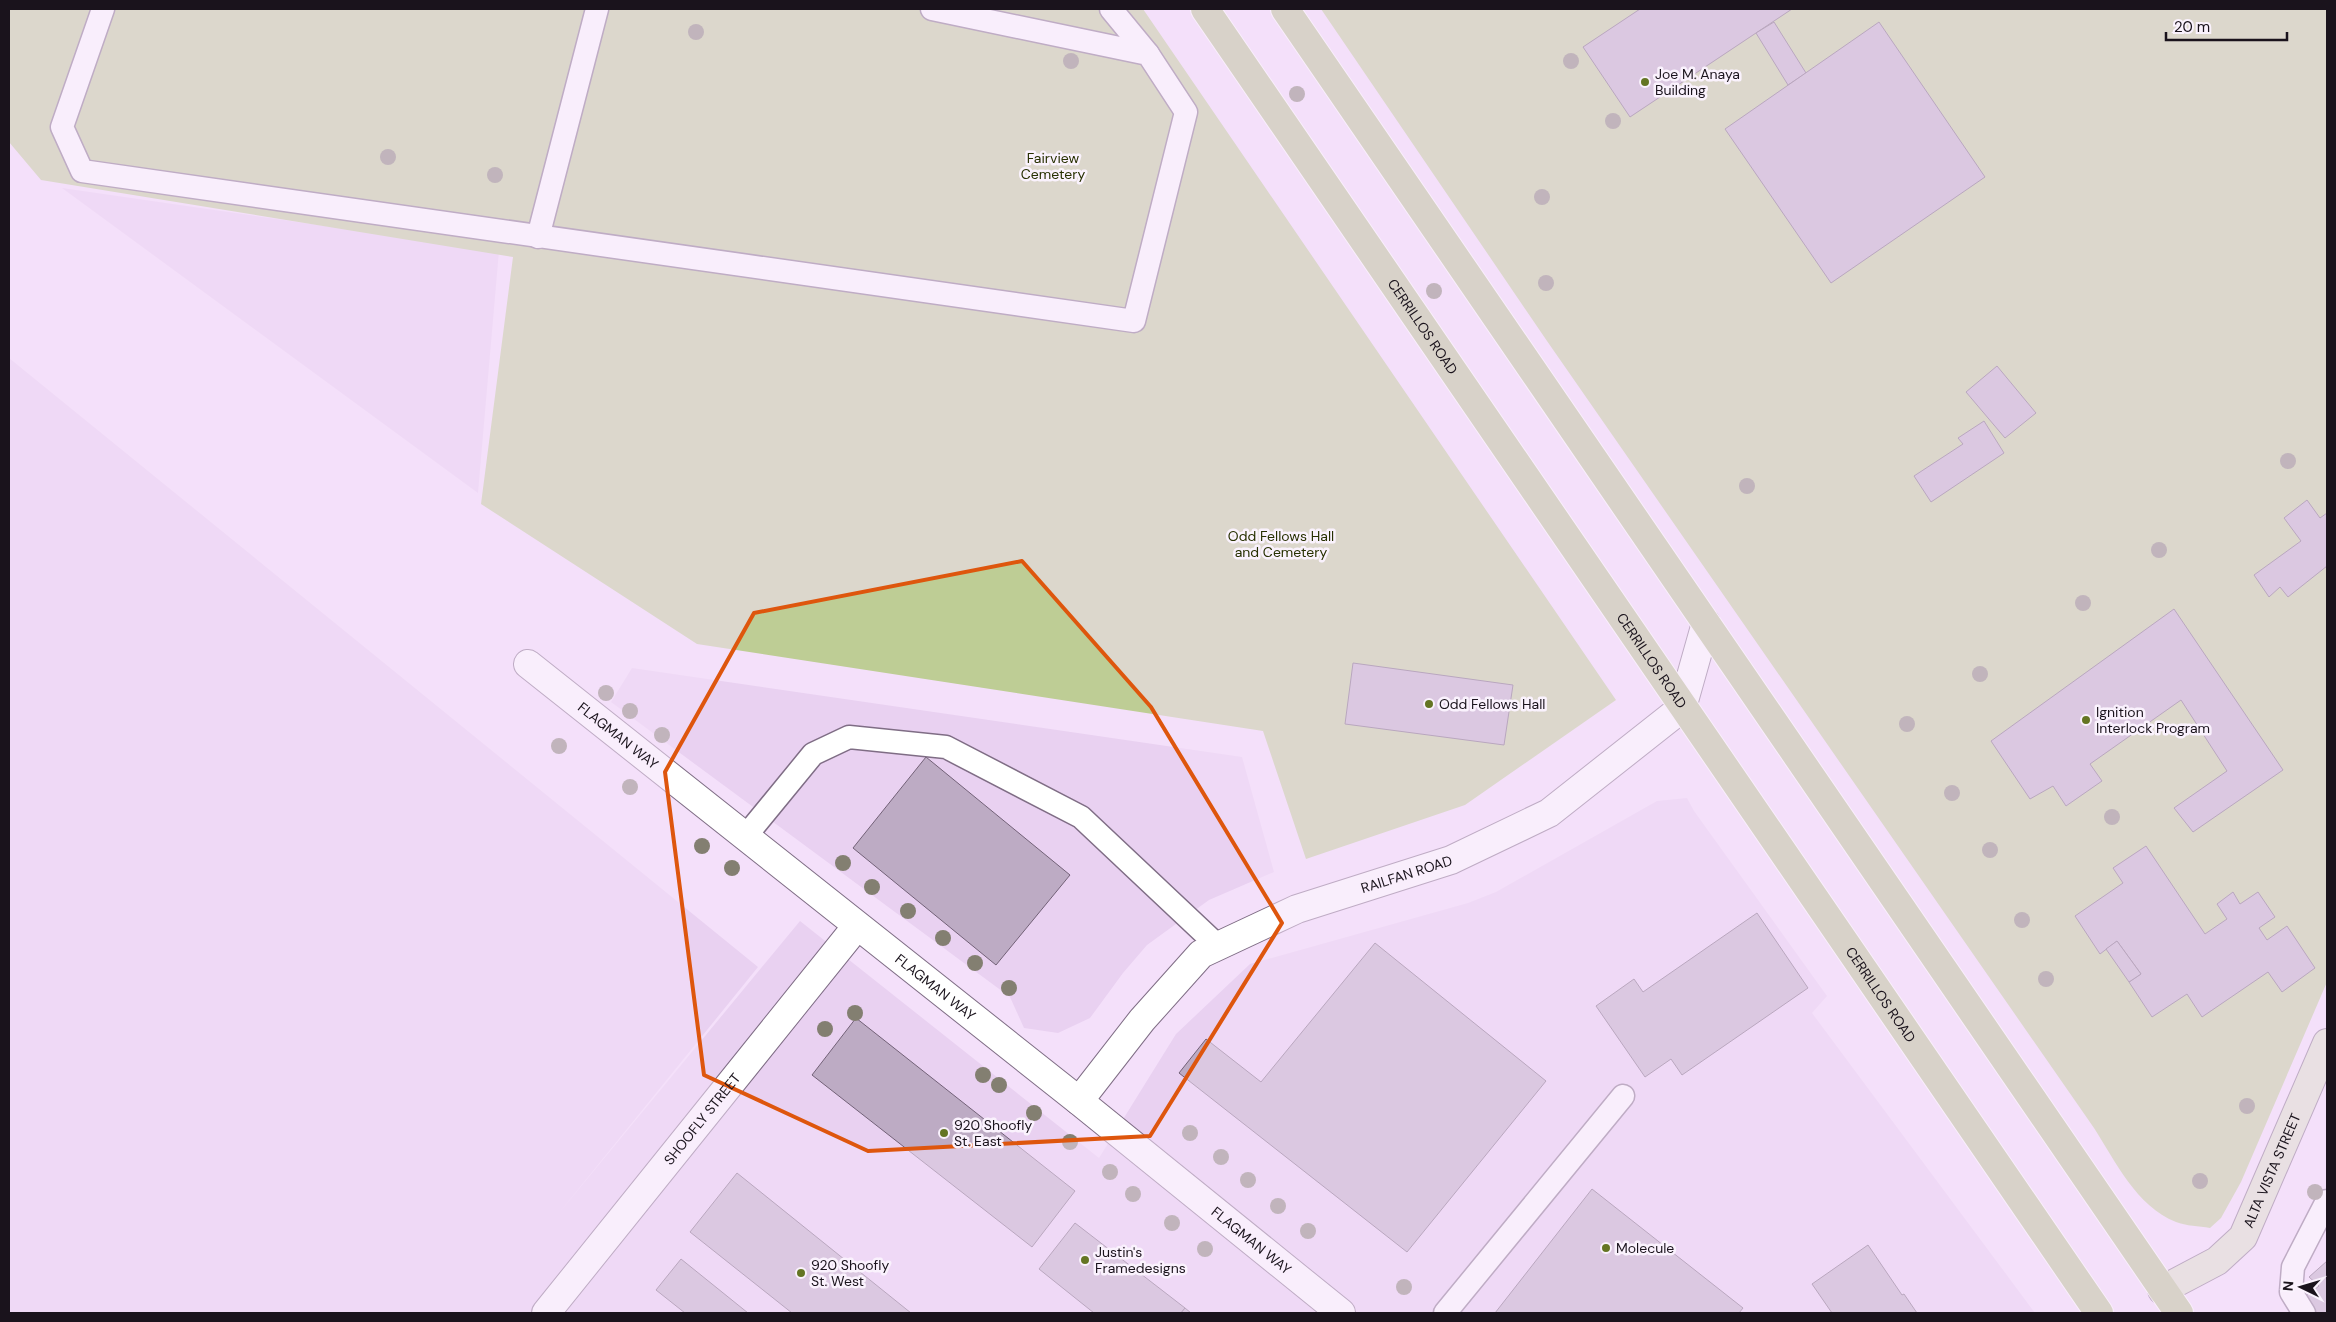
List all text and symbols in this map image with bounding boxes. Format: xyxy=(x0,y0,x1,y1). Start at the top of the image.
scale bar xyxy=(2166,10,2287,42)
text: 20 m xyxy=(2174,17,2210,37)
place label: Joe M. Anaya Building xyxy=(1655,65,1740,99)
marker: Joe M. Anaya Building xyxy=(1639,76,1651,88)
park label: Fairview Cemetery xyxy=(1021,149,1085,183)
street label: CERRILLOS ROAD xyxy=(1384,275,1462,378)
park label: Odd Fellows Hall and Cemetery xyxy=(1228,527,1334,561)
street label: CERRILLOS ROAD xyxy=(1613,609,1691,712)
place label: Odd Fellows Hall xyxy=(1439,695,1545,713)
street label: FLAGMAN WAY xyxy=(574,698,662,773)
marker: Odd Fellows Hall xyxy=(1423,698,1435,710)
place label: Ignition Interlock Program xyxy=(2096,703,2210,737)
marker: Ignition Interlock Program xyxy=(2080,714,2092,726)
street label: RAILFAN ROAD xyxy=(1358,851,1454,897)
street label: CERRILLOS ROAD xyxy=(1842,943,1920,1046)
street label: FLAGMAN WAY xyxy=(892,950,979,1025)
street label: SHOOFLY STREET xyxy=(660,1069,744,1168)
street label: ALTA VISTA STREET xyxy=(2239,1110,2305,1231)
place label: 920 Shoofly St. East xyxy=(954,1116,1032,1150)
marker: 920 Shoofly St. East xyxy=(938,1127,950,1139)
street label: FLAGMAN WAY xyxy=(1208,1203,1295,1278)
place label: Molecule xyxy=(1616,1239,1674,1257)
marker: Molecule xyxy=(1600,1242,1612,1254)
place label: Justin's Framedesigns xyxy=(1095,1243,1186,1277)
marker: Justin's Framedesigns xyxy=(1079,1254,1091,1266)
place label: 920 Shoofly St. West xyxy=(811,1256,889,1290)
north arrow xyxy=(2276,1262,2326,1312)
marker: 920 Shoofly St. West xyxy=(795,1267,807,1279)
text: N xyxy=(2279,1280,2297,1292)

